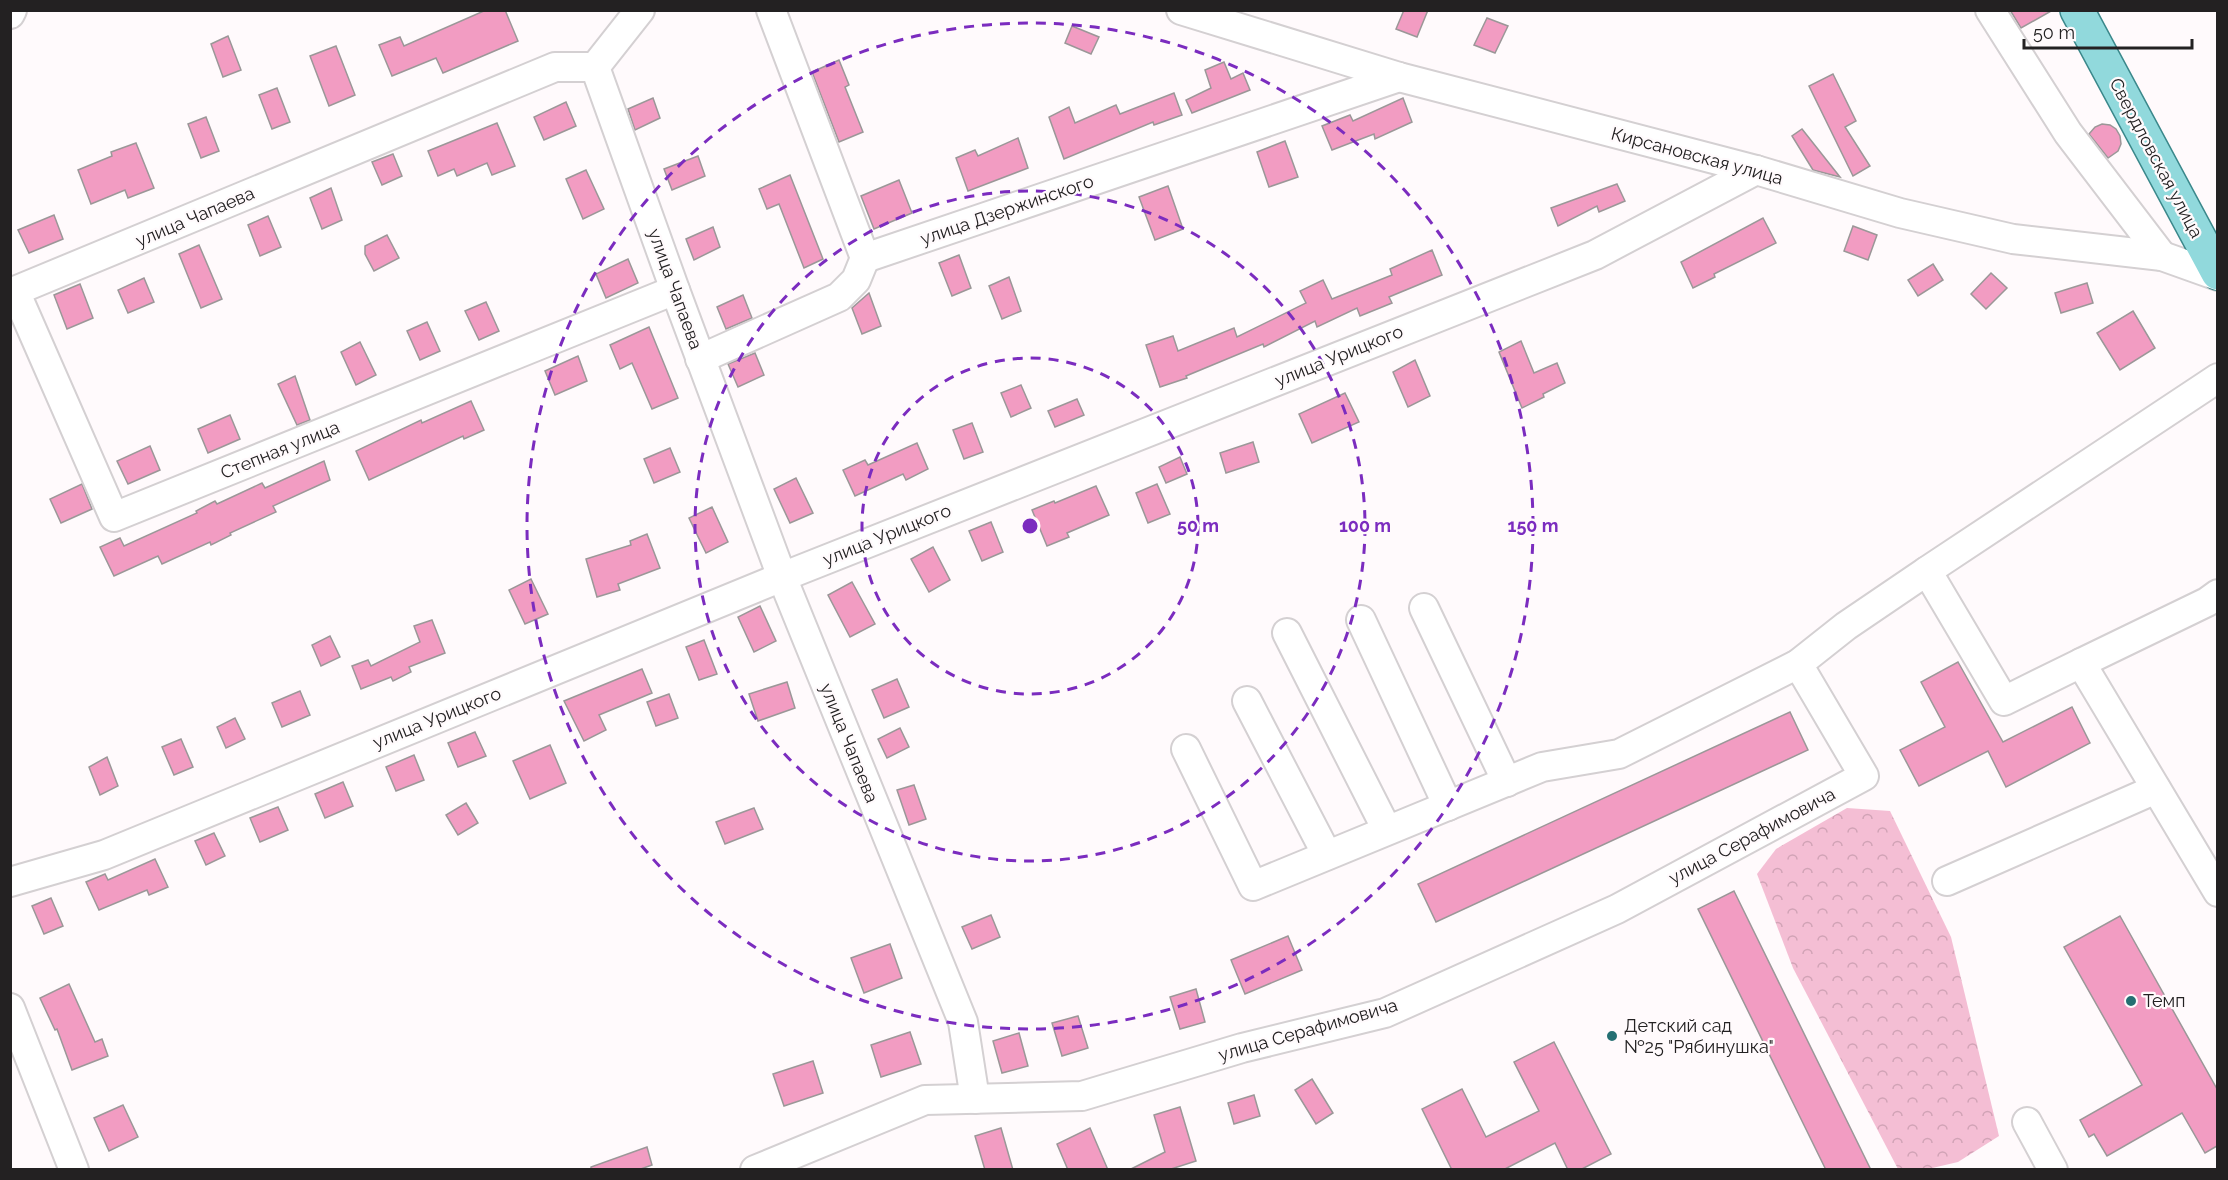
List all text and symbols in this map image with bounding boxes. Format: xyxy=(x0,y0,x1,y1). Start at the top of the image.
scale bar xyxy=(2024,12,2192,50)
text: 50 m xyxy=(2033,22,2075,43)
street label: Свердловская улица xyxy=(2105,74,2208,241)
street label: Кирсановская улица xyxy=(1609,122,1785,189)
street label: улица Дзержинского xyxy=(917,170,1096,249)
street label: улица Чапаева xyxy=(132,182,257,251)
street label: улица Чапаева xyxy=(644,226,707,352)
street label: улица Урицкого xyxy=(1272,320,1406,391)
street label: Степная улица xyxy=(217,416,342,483)
street label: улица Урицкого xyxy=(820,499,954,570)
text: 50 m xyxy=(1177,515,1219,536)
text: 100 m xyxy=(1339,515,1391,536)
text: 150 m xyxy=(1508,515,1559,536)
centre of rings xyxy=(1020,516,1040,536)
street label: улица Чапаева xyxy=(816,680,883,806)
street label: улица Урицкого xyxy=(370,682,504,753)
street label: улица Серафимовича xyxy=(1665,783,1839,888)
place label: Темп xyxy=(2143,990,2185,1011)
street label: улица Серафимовича xyxy=(1216,994,1400,1065)
marker: Темп xyxy=(2124,994,2138,1008)
place label: Детский сад №25 "Рябинушка" xyxy=(1624,1015,1774,1057)
marker: Детский сад №25 "Рябинушка" xyxy=(1605,1029,1619,1043)

